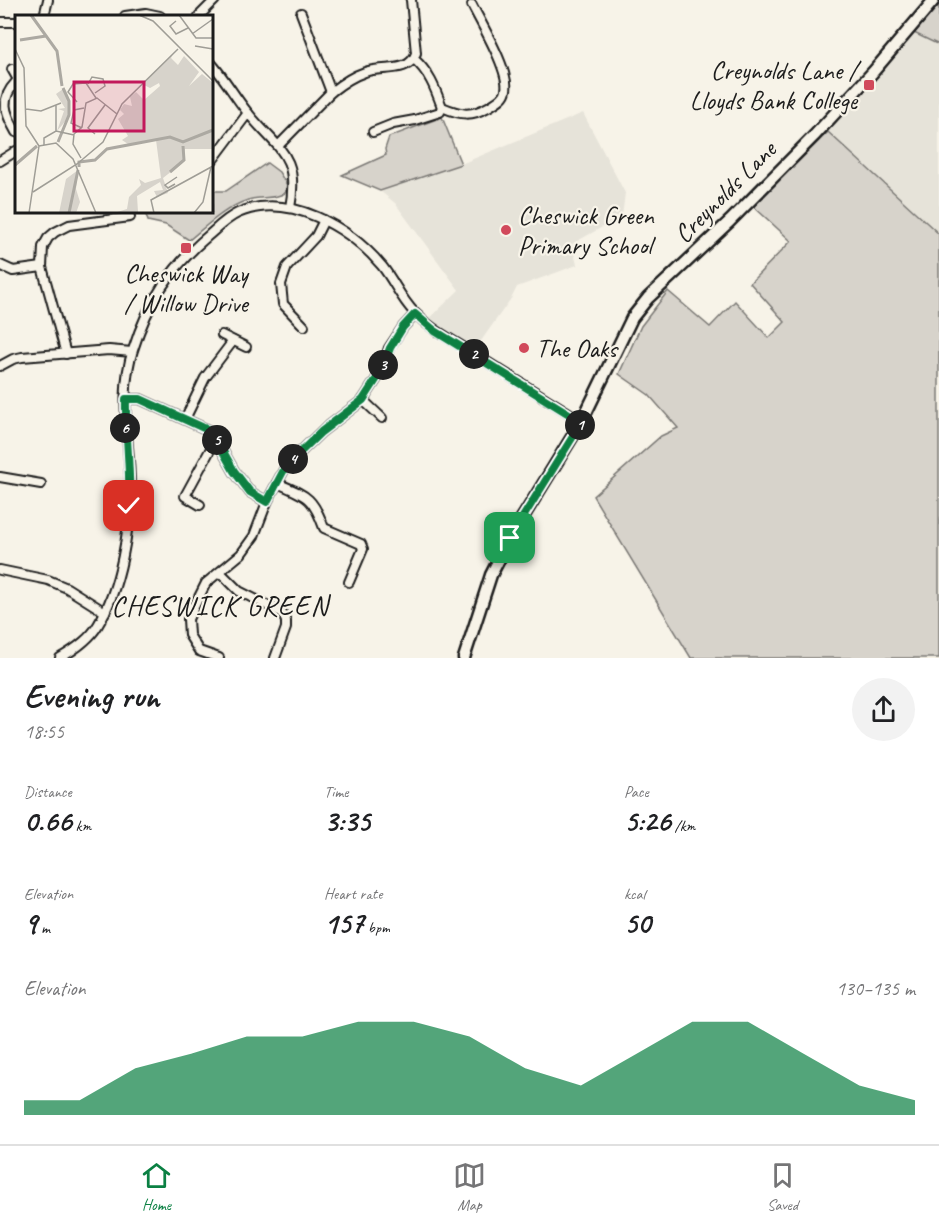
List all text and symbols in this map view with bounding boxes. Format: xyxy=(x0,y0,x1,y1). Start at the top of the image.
inset map xyxy=(15,15,213,213)
place label: Creynolds Lane / Lloyds Bank College xyxy=(690,54,862,117)
marker: Creynolds Lane / Lloyds Bank College xyxy=(862,78,876,92)
street label: Creynolds Lane xyxy=(667,132,785,250)
place label: Cheswick Green Primary School xyxy=(518,199,656,262)
marker: Cheswick Green Primary School xyxy=(499,223,513,237)
marker: Cheswick Way / Willow Drive xyxy=(179,241,193,255)
place label: Cheswick Way / Willow Drive xyxy=(124,257,250,320)
place label: The Oaks xyxy=(536,332,619,365)
pin: 2 xyxy=(459,339,489,369)
marker: The Oaks xyxy=(517,341,531,355)
text: 2 xyxy=(470,344,478,364)
pin: 3 xyxy=(368,350,398,380)
text: 3 xyxy=(379,355,387,375)
pin: 1 xyxy=(565,410,595,440)
pin: 6 xyxy=(110,413,140,443)
text: 1 xyxy=(576,415,584,435)
text: 6 xyxy=(121,418,129,438)
pin: 5 xyxy=(202,425,232,455)
text: 5 xyxy=(214,430,220,450)
pin: 4 xyxy=(278,444,308,474)
text: 4 xyxy=(289,449,297,469)
pin xyxy=(103,480,154,531)
icon: check xyxy=(112,489,145,522)
pin xyxy=(484,512,535,563)
icon: arrive xyxy=(493,521,526,554)
district label: CHESWICK GREEN xyxy=(111,588,331,623)
text: Evening run xyxy=(24,675,159,717)
button: share xyxy=(852,678,915,741)
text: 18:55 xyxy=(24,719,64,744)
text: Distance xyxy=(24,782,72,802)
text: Time xyxy=(324,782,348,802)
text: Pace xyxy=(624,782,649,802)
text: 0.66 xyxy=(24,802,72,840)
text: 3:35 xyxy=(324,802,370,840)
text: 5:26 xyxy=(624,802,671,840)
text: km xyxy=(72,816,91,836)
text: /km xyxy=(671,816,695,836)
text: Elevation xyxy=(24,884,73,904)
text: Heart rate xyxy=(324,884,382,904)
text: kcal xyxy=(624,884,645,904)
text: 9 xyxy=(24,904,37,942)
text: 157 xyxy=(324,904,364,942)
text: 50 xyxy=(624,904,651,942)
text: m xyxy=(37,918,50,938)
text: bpm xyxy=(364,918,390,938)
text: Elevation xyxy=(24,976,86,1001)
text: 130–135 m xyxy=(836,976,915,1001)
tab: Home xyxy=(140,1159,173,1215)
tab: Map xyxy=(453,1159,486,1215)
tab: Saved xyxy=(766,1159,799,1215)

